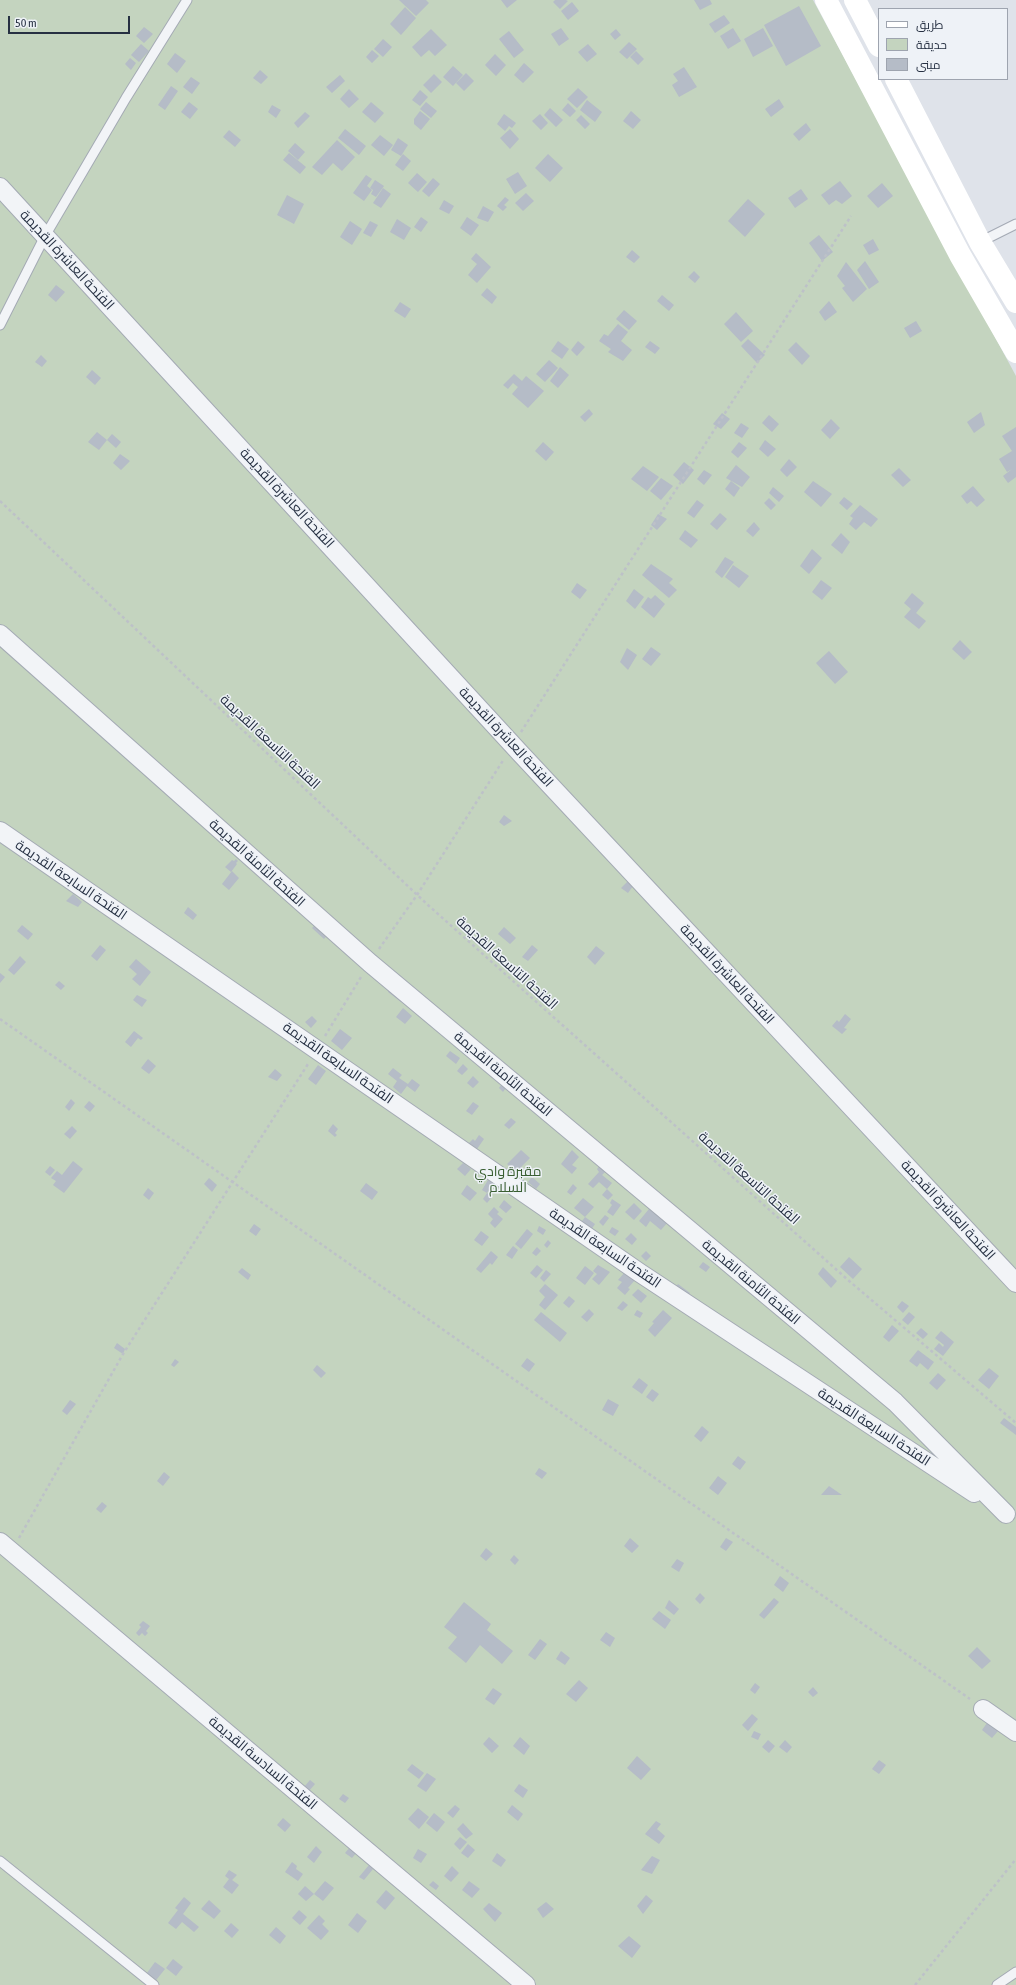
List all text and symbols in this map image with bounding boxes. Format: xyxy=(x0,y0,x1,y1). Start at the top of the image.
scale bar xyxy=(10,8,132,34)
legend xyxy=(878,8,1008,80)
text: 50 m xyxy=(15,16,37,30)
text: طريق xyxy=(916,18,943,32)
text: حديقة xyxy=(916,38,947,52)
text: مبنى xyxy=(916,58,941,72)
street label: الفتحة العاشرة القديمة xyxy=(16,206,118,314)
street label: الفتحة العاشرة القديمة xyxy=(236,444,338,552)
street label: الفتحة العاشرة القديمة xyxy=(455,683,557,791)
street label: الفتحة التاسعة القديمة xyxy=(216,691,324,793)
street label: الفتحة الثامنة القديمة xyxy=(206,815,308,911)
street label: الفتحة السابعة القديمة xyxy=(12,836,130,924)
street label: الفتحة التاسعة القديمة xyxy=(453,913,561,1013)
street label: الفتحة العاشرة القديمة xyxy=(676,920,778,1028)
street label: الفتحة السابعة القديمة xyxy=(280,1019,396,1107)
street label: الفتحة الثامنة القديمة xyxy=(450,1028,556,1120)
street label: الفتحة التاسعة القديمة xyxy=(695,1128,803,1228)
street label: الفتحة العاشرة القديمة xyxy=(897,1156,999,1264)
park label: مقبرة وادي السلام xyxy=(474,1164,542,1196)
street label: الفتحة السابعة القديمة xyxy=(546,1204,664,1292)
street label: الفتحة الثامنة القديمة xyxy=(698,1236,804,1328)
street label: الفتحة السابعة القديمة xyxy=(815,1384,933,1470)
street label: الفتحة السادسة القديمة xyxy=(205,1713,321,1813)

